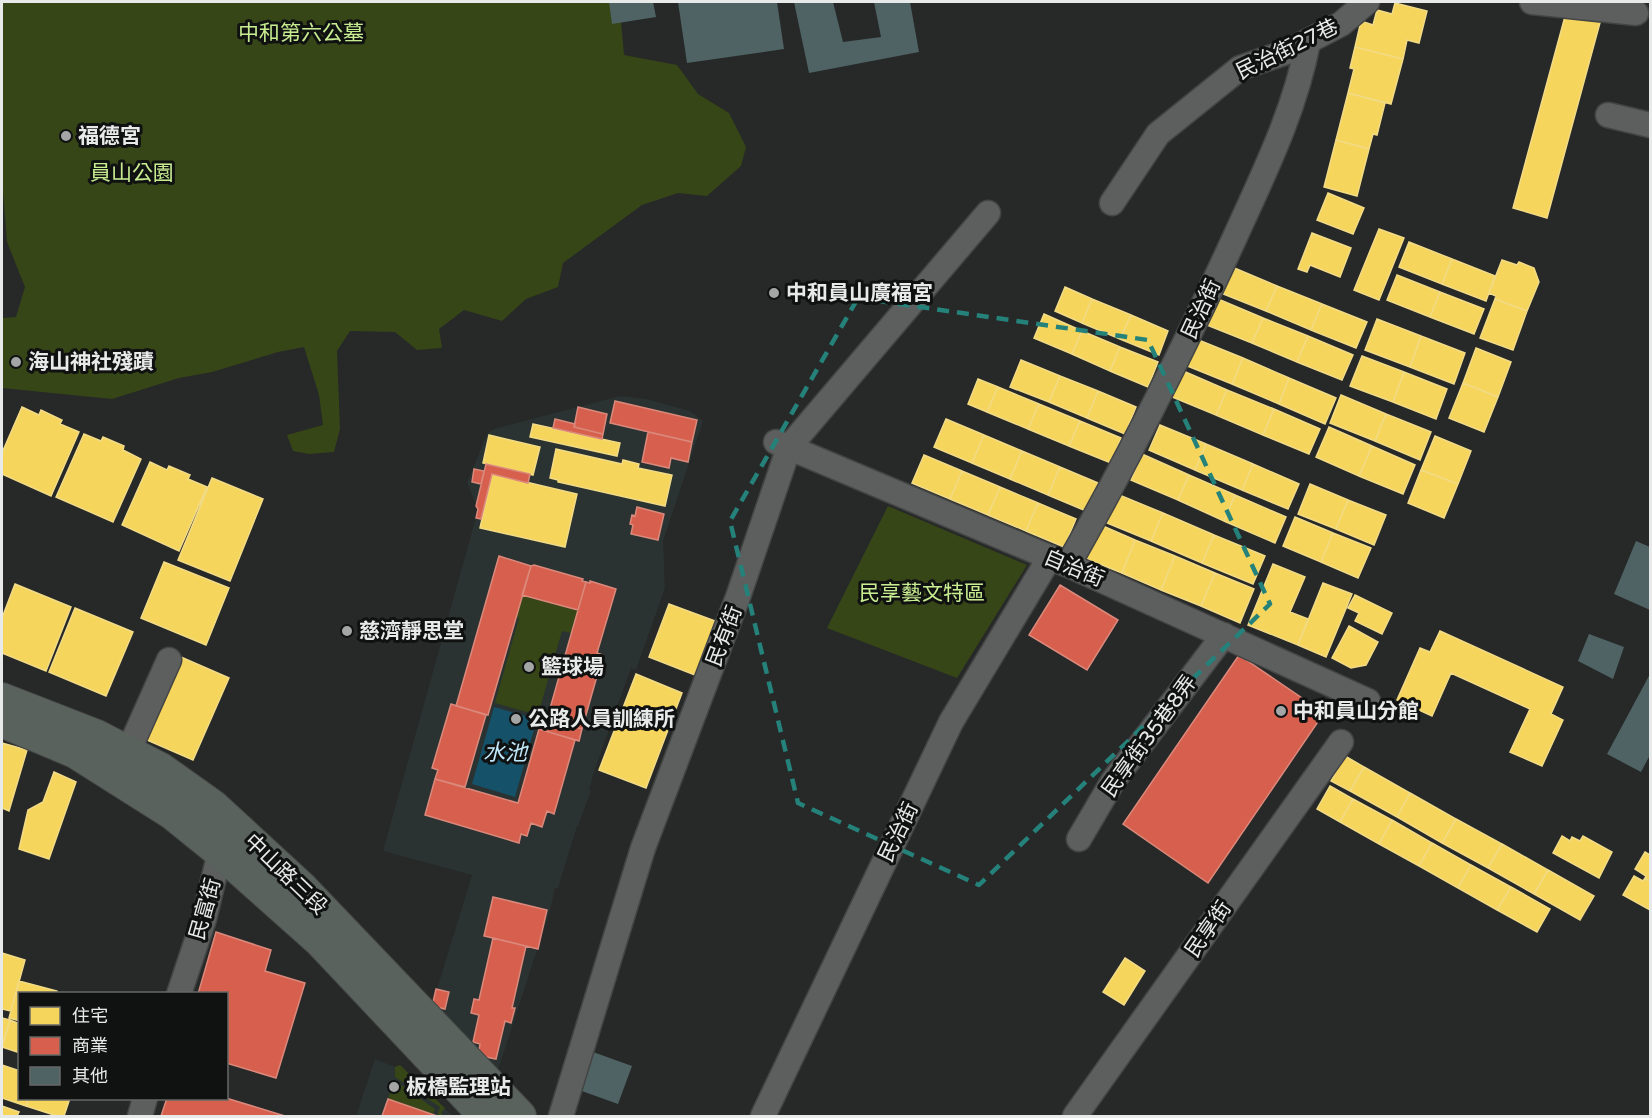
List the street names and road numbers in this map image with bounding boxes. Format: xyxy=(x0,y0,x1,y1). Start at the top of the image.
street label: 民治街27巷 xyxy=(1232,14,1342,85)
street label: 民治街 xyxy=(1177,275,1226,343)
street label: 自治街 xyxy=(1040,545,1108,592)
street label: 民有街 xyxy=(702,602,747,670)
street label: 民享街35巷8弄 xyxy=(1097,670,1202,802)
street label: 民治街 xyxy=(873,798,923,866)
street label: 中山路三段 xyxy=(239,829,332,920)
street label: 民富街 xyxy=(185,875,226,943)
street label: 民享街 xyxy=(1180,896,1237,962)

